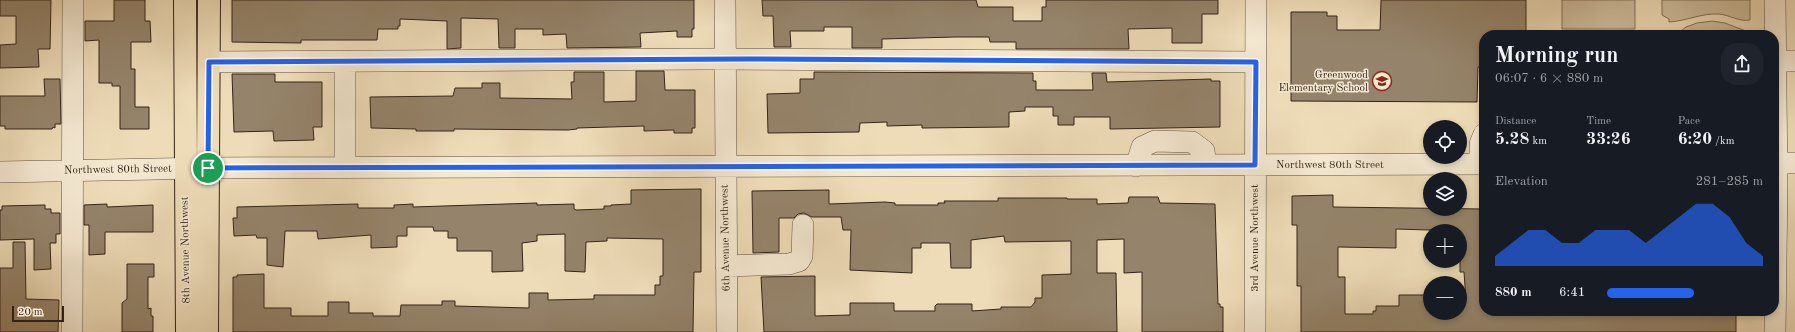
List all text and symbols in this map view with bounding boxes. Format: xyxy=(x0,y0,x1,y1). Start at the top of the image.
button: share xyxy=(1721,43,1763,85)
text: Morning run xyxy=(1495,45,1618,67)
place label: Greenwood Elementary School xyxy=(1278,70,1368,94)
school or university icon: Greenwood Elementary School xyxy=(1371,70,1393,92)
text: 06:07 · 6 × 880 m xyxy=(1495,72,1603,85)
text: Distance xyxy=(1495,116,1536,127)
text: Time xyxy=(1586,116,1611,127)
text: Pace xyxy=(1678,116,1700,127)
map controls xyxy=(1423,120,1467,320)
button: locate xyxy=(1423,120,1467,164)
text: 5.28 xyxy=(1495,131,1529,148)
text: 33:26 xyxy=(1586,131,1631,148)
text: 6:20 xyxy=(1678,131,1712,148)
text: km xyxy=(1529,136,1547,147)
text: /km xyxy=(1712,136,1734,147)
pin xyxy=(191,151,225,185)
icon: arrive xyxy=(197,157,219,179)
street label: Northwest 80th Street xyxy=(1276,160,1384,171)
street label: Northwest 80th Street xyxy=(64,164,172,176)
button: layers xyxy=(1423,172,1467,216)
text: Elevation xyxy=(1495,175,1548,188)
text: 281–285 m xyxy=(1696,175,1763,188)
street label: 6th Avenue Northwest xyxy=(720,184,732,292)
street label: 3rd Avenue Northwest xyxy=(1250,184,1261,292)
street label: 8th Avenue Northwest xyxy=(180,196,192,304)
button: + xyxy=(1423,224,1467,268)
button: − xyxy=(1423,276,1467,320)
text: 880 m xyxy=(1495,286,1532,299)
text: 6:41 xyxy=(1559,286,1585,299)
scale bar xyxy=(12,304,64,323)
text: 20 m xyxy=(18,307,43,318)

